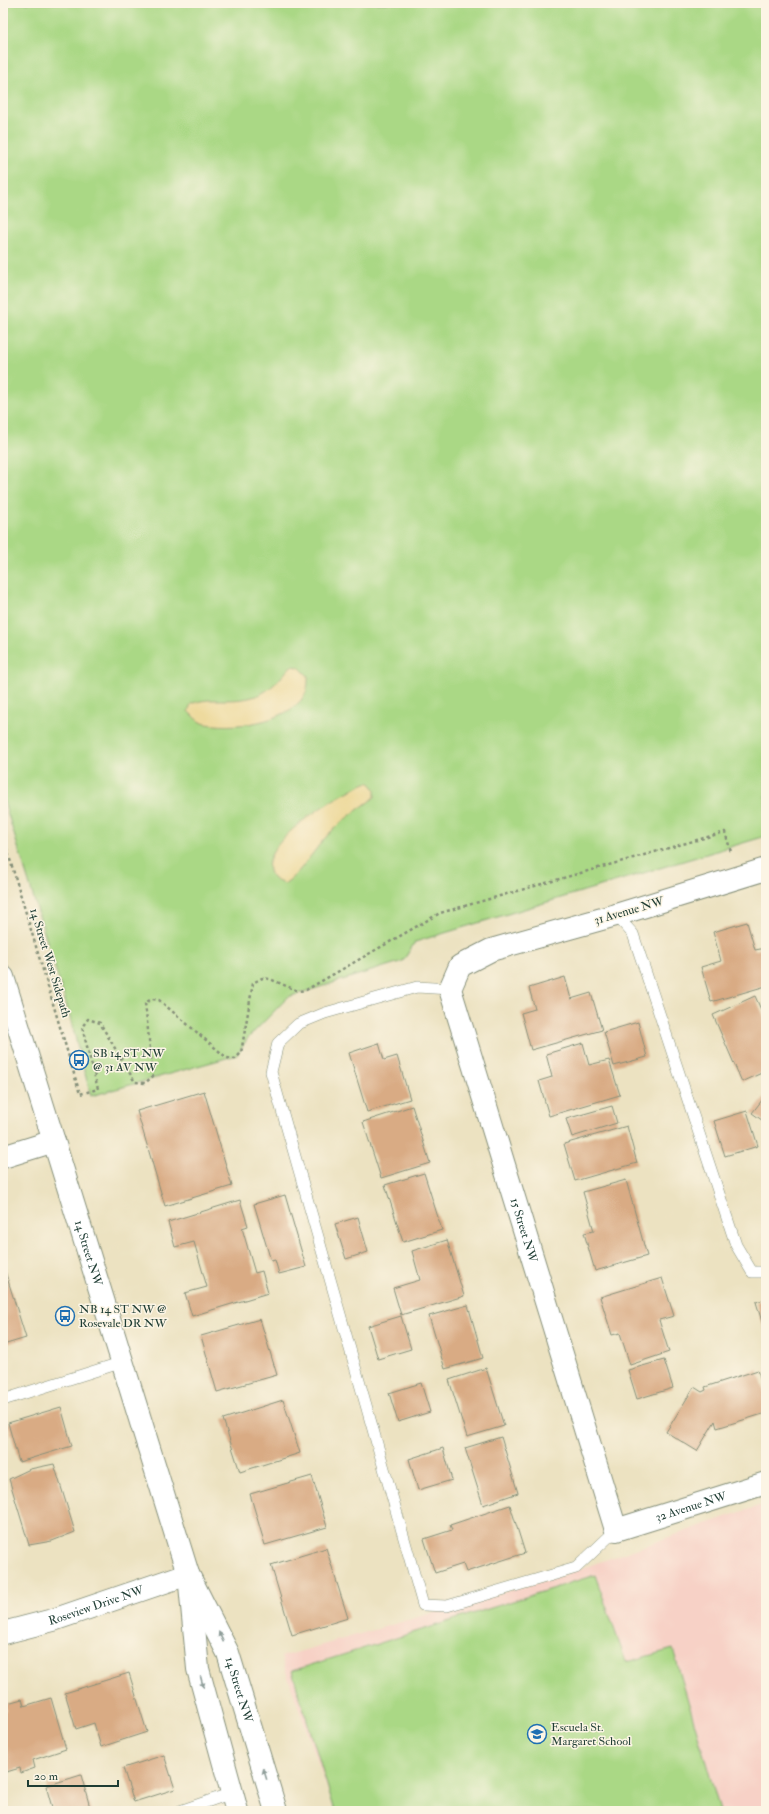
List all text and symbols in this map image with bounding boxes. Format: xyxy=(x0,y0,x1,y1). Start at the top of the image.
street label: 31 Avenue NW xyxy=(593,894,666,928)
street label: 14 Street West Sidepath xyxy=(26,907,74,1020)
place label: SB 14 ST NW @ 31 AV NW xyxy=(93,1046,165,1075)
bus stop icon: SB 14 ST NW @ 31 AV NW xyxy=(68,1049,90,1071)
street label: 15 Street NW xyxy=(507,1196,541,1265)
street label: 14 Street NW xyxy=(71,1218,106,1288)
place label: NB 14 ST NW @ Rosevale DR NW xyxy=(79,1302,168,1331)
bus stop icon: NB 14 ST NW @ Rosevale DR NW xyxy=(54,1305,76,1327)
street label: 32 Avenue NW xyxy=(654,1488,729,1525)
street label: Roseview Drive NW xyxy=(47,1582,146,1628)
one-way arrow xyxy=(218,1631,224,1643)
street label: 14 Street NW xyxy=(222,1655,256,1725)
one-way arrow xyxy=(199,1676,205,1688)
place label: Escuela St. Margaret School xyxy=(551,1720,631,1749)
school or university icon: Escuela St. Margaret School xyxy=(526,1723,548,1745)
scale bar xyxy=(28,1762,118,1788)
one-way arrow xyxy=(262,1767,268,1779)
text: 20 m xyxy=(34,1769,59,1784)

